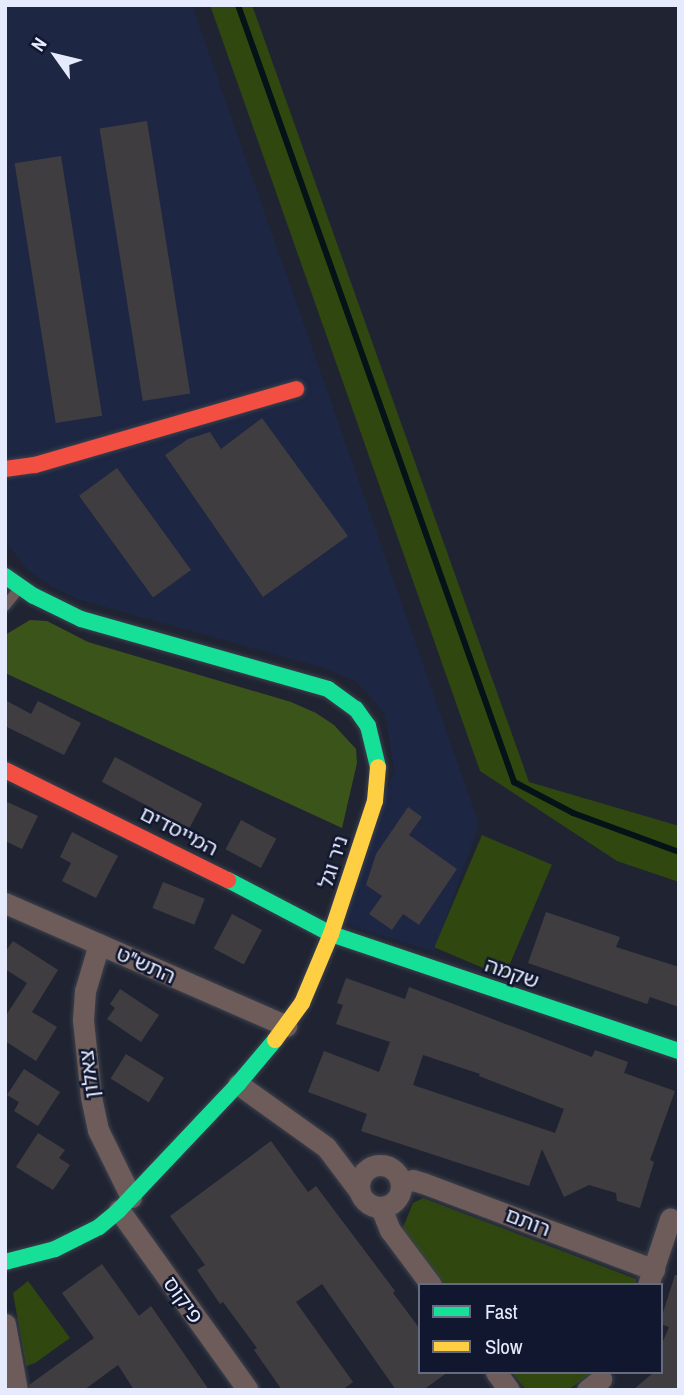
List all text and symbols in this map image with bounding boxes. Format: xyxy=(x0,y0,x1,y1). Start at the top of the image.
north arrow xyxy=(21,21,91,91)
text: N xyxy=(25,32,53,56)
street label: המייסדים xyxy=(136,801,222,861)
street label: ניר וגל xyxy=(313,832,353,892)
street label: התש"ט xyxy=(113,941,179,989)
street label: שקמה xyxy=(482,952,542,994)
street label: צאלון xyxy=(74,1048,104,1100)
street label: רותם xyxy=(502,1202,554,1242)
street label: פיקוס xyxy=(158,1272,208,1328)
legend xyxy=(418,1283,663,1374)
text: Fast xyxy=(485,1297,518,1326)
text: Slow xyxy=(485,1332,522,1361)

